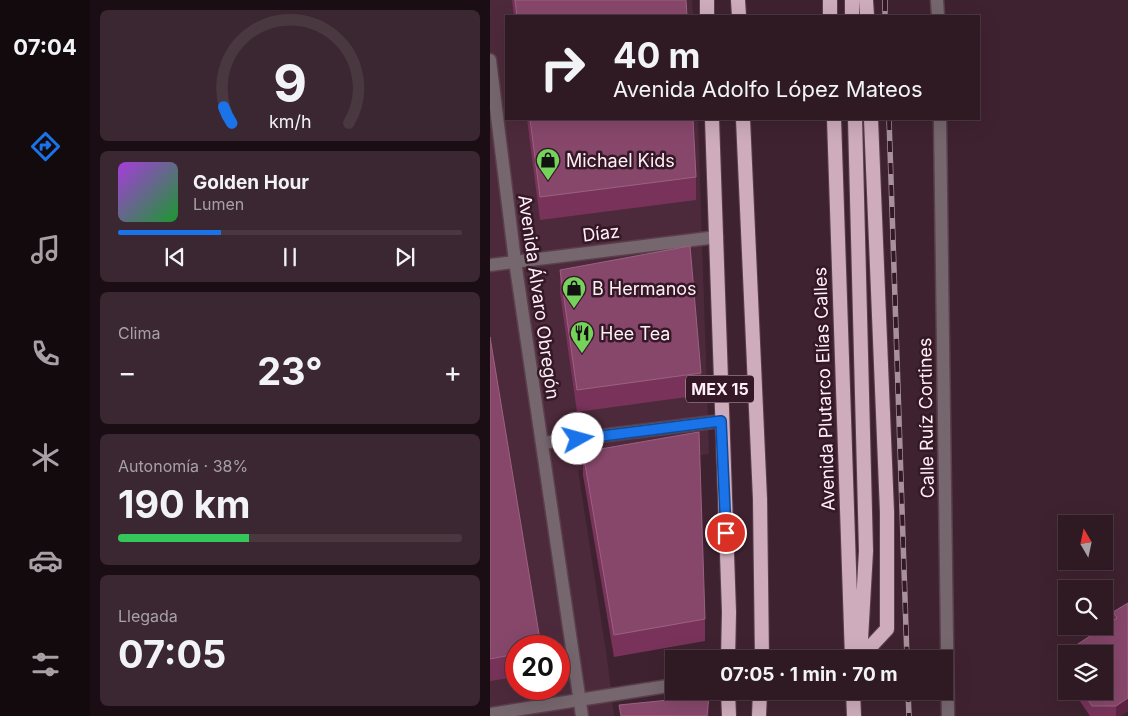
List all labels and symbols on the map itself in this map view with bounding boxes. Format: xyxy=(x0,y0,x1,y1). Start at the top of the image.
shop icon: Michael Kids xyxy=(535,147,561,181)
place label: Michael Kids xyxy=(566,150,675,171)
street label: Avenida Álvaro Obregón xyxy=(514,193,565,401)
street label: Díaz xyxy=(581,220,621,246)
street label: Avenida Plutarco Elías Calles xyxy=(809,267,839,511)
shop icon: B Hermanos xyxy=(561,275,587,309)
place label: B Hermanos xyxy=(592,278,697,299)
restaurant icon: Hee Tea xyxy=(569,320,595,354)
place label: Hee Tea xyxy=(600,323,670,344)
street label: Calle Ruíz Cortines xyxy=(914,337,938,499)
road number: MEX 15 xyxy=(686,376,754,402)
position arrow xyxy=(551,412,603,464)
pin xyxy=(705,512,747,554)
north arrow xyxy=(1058,515,1112,570)
speed limit sign: 20 xyxy=(505,635,570,700)

